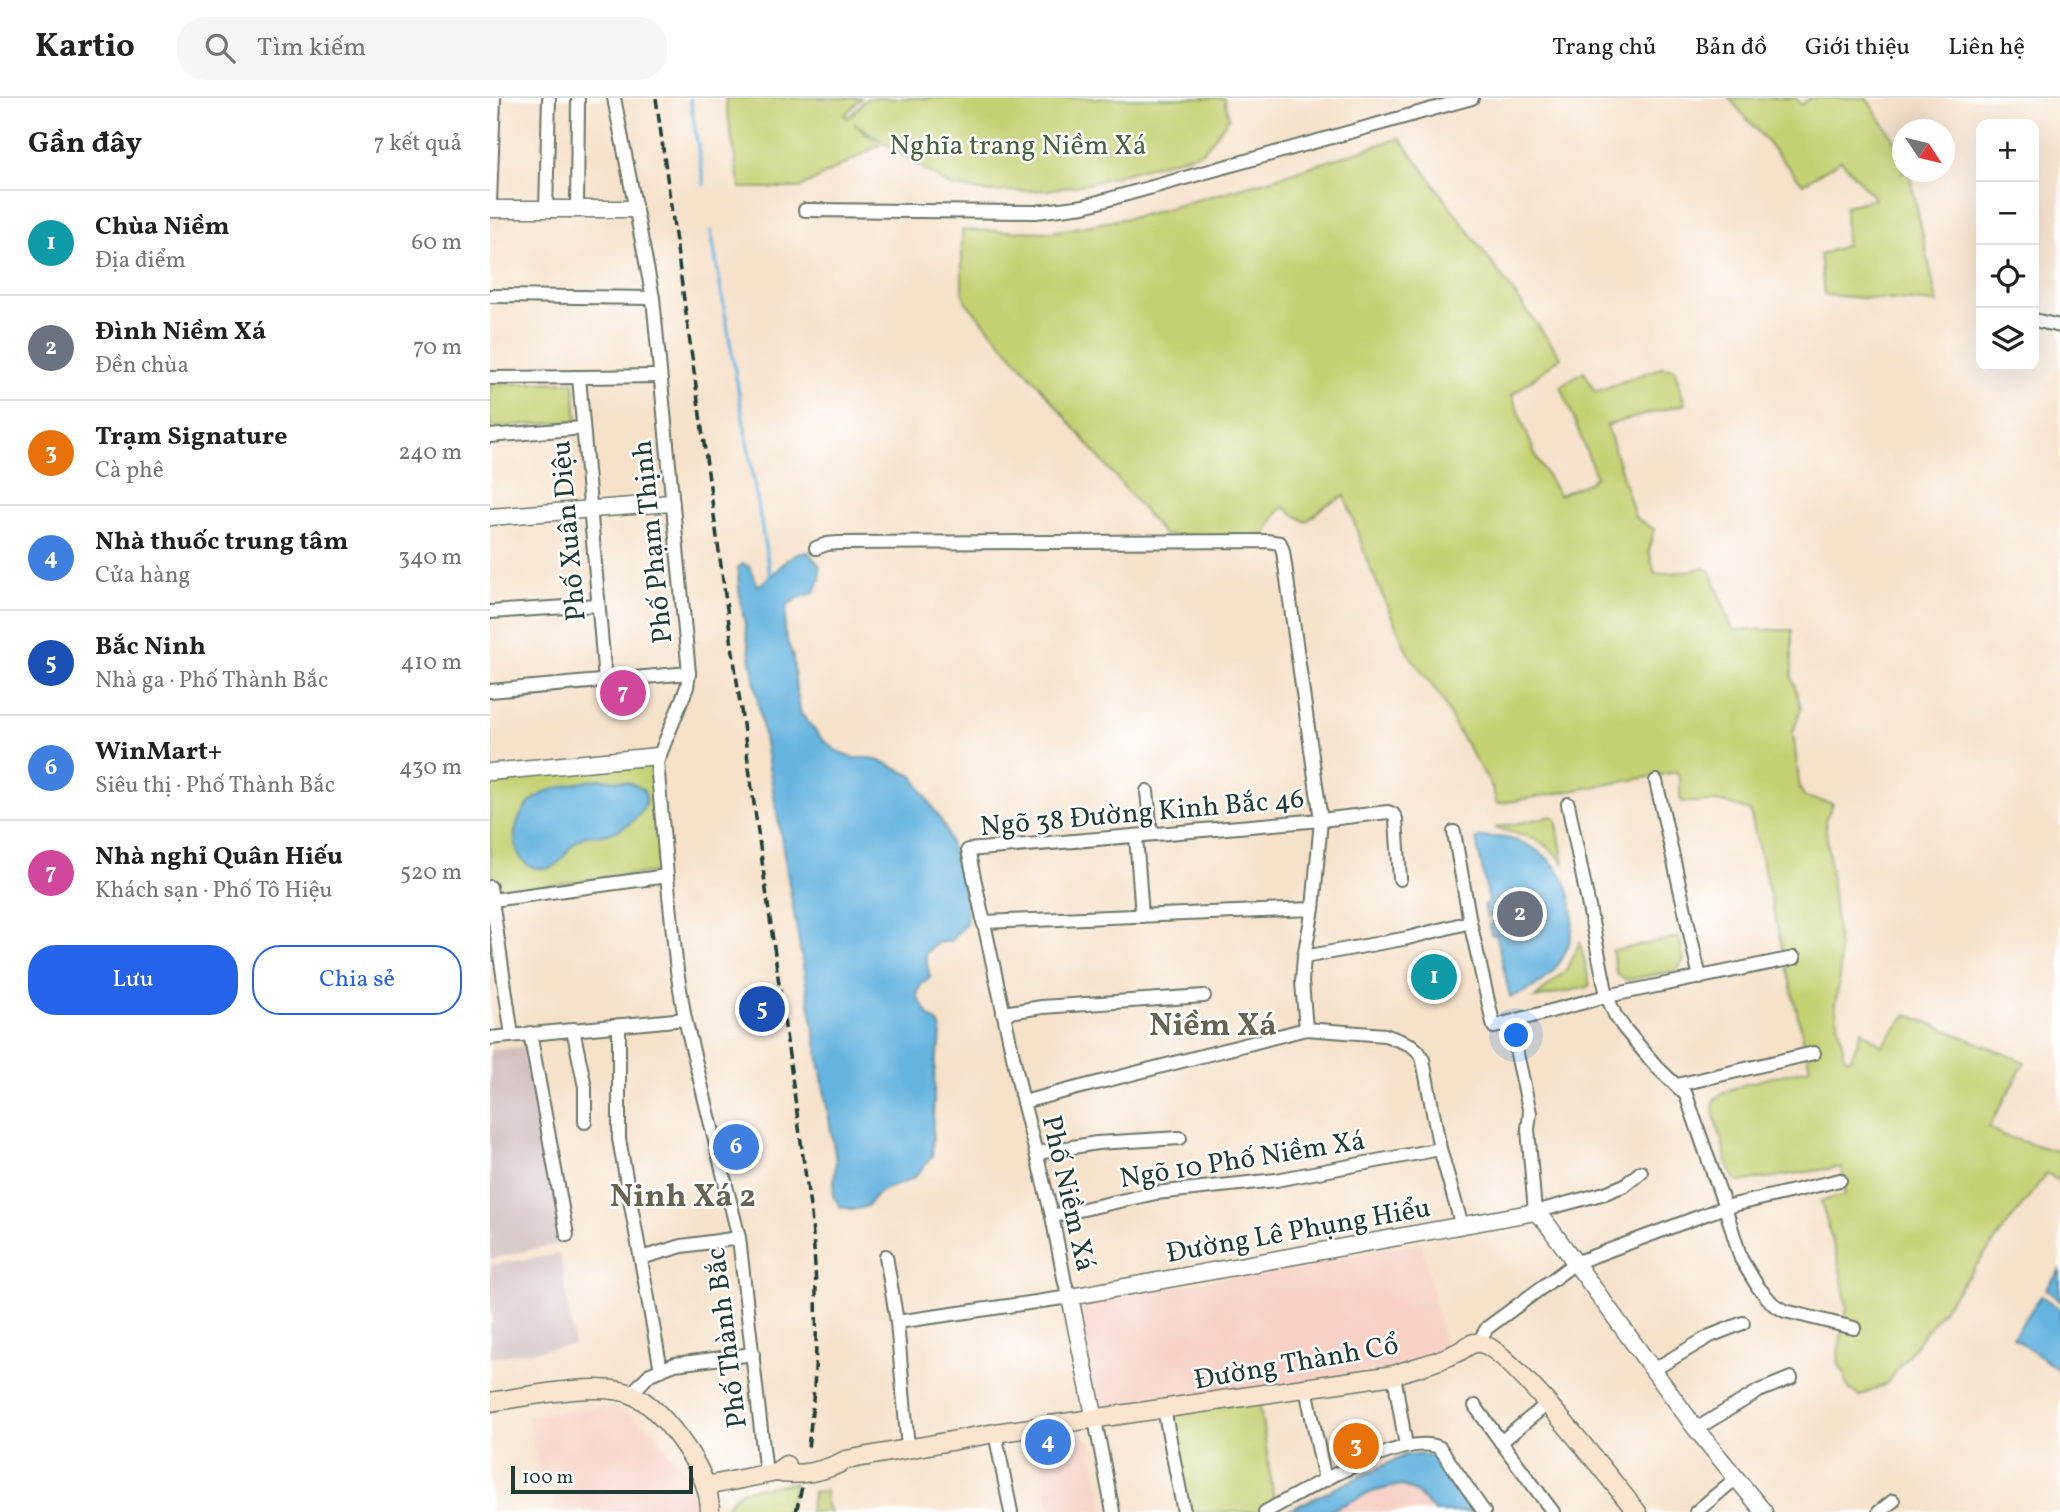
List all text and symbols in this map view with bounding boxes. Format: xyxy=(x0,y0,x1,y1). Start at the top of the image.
search box xyxy=(177,17,667,80)
text: Kartio xyxy=(35,25,135,71)
icon: search xyxy=(201,29,239,67)
text: Tìm kiếm xyxy=(257,30,366,66)
text: Trang chủ xyxy=(1552,31,1657,65)
text: Bản đồ xyxy=(1695,31,1767,65)
text: Giới thiệu xyxy=(1805,31,1910,65)
text: Liên hệ xyxy=(1948,31,2025,65)
north arrow xyxy=(1892,119,1955,182)
map controls xyxy=(1976,119,2039,371)
button: + xyxy=(1976,119,2039,182)
text: Gần đây xyxy=(28,123,142,165)
park label: Nghĩa trang Niềm Xá xyxy=(889,127,1147,166)
text: 7 kết quả xyxy=(373,128,462,160)
button: − xyxy=(1976,182,2039,245)
text: Chùa Niềm xyxy=(95,209,230,245)
text: 1 xyxy=(46,227,56,259)
text: 60 m xyxy=(412,227,462,259)
text: Địa điểm xyxy=(95,245,186,277)
button: locate xyxy=(1976,245,2039,308)
button: layers xyxy=(1976,308,2039,371)
text: Đình Niềm Xá xyxy=(95,314,266,350)
text: 2 xyxy=(45,332,57,364)
text: 70 m xyxy=(413,332,462,364)
text: Đền chùa xyxy=(95,350,189,382)
text: Trạm Signature xyxy=(95,419,287,455)
text: 3 xyxy=(45,437,57,469)
text: 240 m xyxy=(398,437,462,469)
street label: Phố Phạm Thịnh xyxy=(623,438,684,645)
street label: Phố Xuân Diệu xyxy=(542,439,597,623)
text: Cà phê xyxy=(95,455,164,487)
text: Nhà thuốc trung tâm xyxy=(95,524,348,560)
text: 4 xyxy=(44,542,58,574)
text: 340 m xyxy=(398,542,462,574)
text: Cửa hàng xyxy=(95,560,190,592)
text: Bắc Ninh xyxy=(95,629,206,665)
text: 5 xyxy=(45,647,57,679)
text: 410 m xyxy=(401,647,462,679)
text: Nhà ga · Phố Thành Bắc xyxy=(95,665,328,697)
pin: 7 xyxy=(600,667,646,719)
text: WinMart+ xyxy=(95,734,222,770)
text: 6 xyxy=(45,752,57,784)
text: 430 m xyxy=(399,752,462,784)
text: Siêu thị · Phố Thành Bắc xyxy=(95,770,335,802)
street label: Ngõ 38 Đường Kinh Bắc 46 xyxy=(978,780,1306,847)
text: Nhà nghỉ Quân Hiếu xyxy=(95,839,343,875)
text: 7 xyxy=(46,857,57,889)
text: 520 m xyxy=(400,857,462,889)
text: Khách sạn · Phố Tô Hiệu xyxy=(95,875,333,907)
pin: 2 xyxy=(1497,888,1543,940)
button: Lưu xyxy=(28,945,238,1015)
button: Chia sẻ xyxy=(252,945,462,1015)
pin: 1 xyxy=(1411,951,1457,1003)
pin: 5 xyxy=(739,983,785,1035)
district label: Niềm Xá xyxy=(1149,1005,1277,1049)
your location xyxy=(1499,1018,1533,1052)
street label: Phố Niềm Xá xyxy=(1031,1112,1104,1275)
pin: 6 xyxy=(713,1121,759,1173)
street label: Ngõ 10 Phố Niềm Xá xyxy=(1117,1122,1368,1199)
district label: Ninh Xá 2 xyxy=(610,1176,756,1220)
street label: Đường Lê Phụng Hiểu xyxy=(1163,1189,1434,1274)
street label: Phố Thành Bắc xyxy=(697,1245,758,1430)
street label: Đường Thành Cổ xyxy=(1191,1326,1402,1401)
pin: 4 xyxy=(1025,1416,1071,1468)
pin: 3 xyxy=(1333,1420,1379,1472)
scale bar xyxy=(511,1463,693,1495)
text: 100 m xyxy=(522,1465,573,1491)

